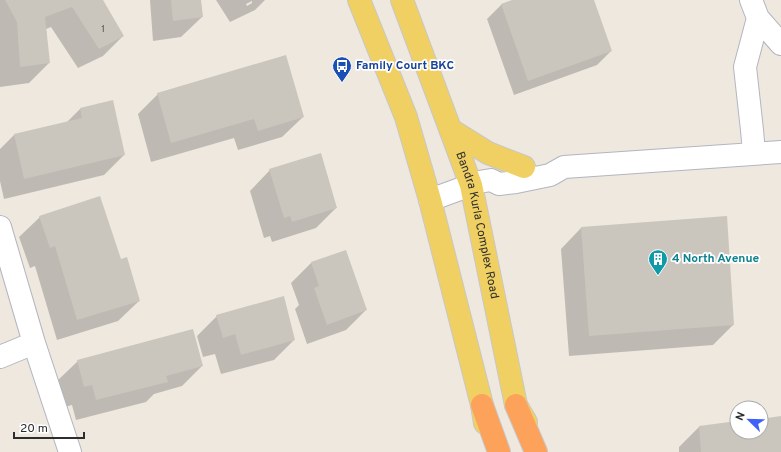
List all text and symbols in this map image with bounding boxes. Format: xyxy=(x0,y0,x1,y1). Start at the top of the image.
house number: 1 xyxy=(101,23,105,36)
bus stop icon: Family Court BKC xyxy=(331,55,353,83)
place label: Family Court BKC xyxy=(356,58,454,74)
street label: Bandra Kurla Complex Road xyxy=(451,149,502,300)
building icon: 4 North Avenue xyxy=(647,248,669,276)
place label: 4 North Avenue xyxy=(672,251,759,267)
north arrow xyxy=(729,400,769,440)
text: N xyxy=(733,410,749,423)
scale bar xyxy=(14,414,84,440)
text: 20 m xyxy=(20,421,48,437)

